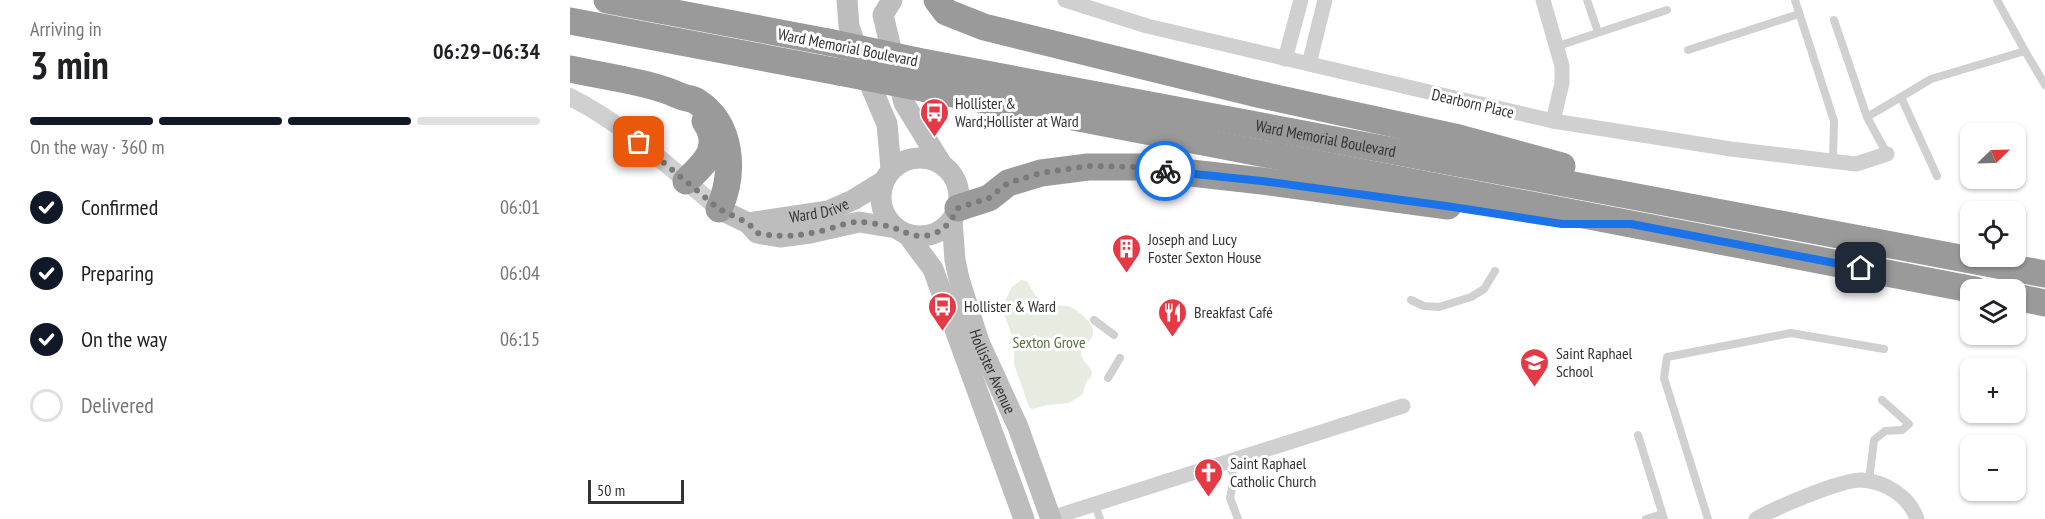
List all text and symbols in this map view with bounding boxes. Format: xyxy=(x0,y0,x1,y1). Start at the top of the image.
text: Arriving in xyxy=(30,16,102,42)
street label: Ward Memorial Boulevard xyxy=(776,24,920,70)
text: 06:29–06:34 xyxy=(433,37,540,65)
text: 3 min xyxy=(30,39,109,90)
street label: Dearborn Place xyxy=(1430,84,1516,122)
place label: Hollister & Ward;Hollister at Ward xyxy=(955,93,1079,131)
bus stop icon: Hollister & Ward;Hollister at Ward xyxy=(918,96,950,138)
street label: Ward Memorial Boulevard xyxy=(1254,115,1398,161)
pin xyxy=(613,116,664,167)
north arrow xyxy=(1960,123,2026,189)
map controls xyxy=(1960,123,2026,501)
icon: bag xyxy=(622,125,655,158)
text: On the way · 360 m xyxy=(30,134,165,160)
courier xyxy=(1135,141,1195,201)
icon: bike xyxy=(1149,155,1182,188)
icon: check xyxy=(30,191,63,224)
text: Confirmed xyxy=(81,193,158,221)
street label: Ward Drive xyxy=(788,193,852,227)
text: 06:01 xyxy=(500,194,540,220)
button: locate xyxy=(1960,201,2026,267)
place label: Joseph and Lucy Foster Sexton House xyxy=(1147,229,1261,267)
building icon: Joseph and Lucy Foster Sexton House xyxy=(1111,232,1143,274)
pin xyxy=(1835,242,1886,293)
icon: home xyxy=(1844,251,1877,284)
icon: check xyxy=(30,257,63,290)
text: Preparing xyxy=(81,259,154,287)
text: 06:04 xyxy=(500,260,540,286)
button: layers xyxy=(1960,279,2026,345)
bus stop icon: Hollister & Ward xyxy=(927,290,959,332)
place label: Hollister & Ward xyxy=(964,296,1056,316)
restaurant icon: Breakfast Café xyxy=(1157,296,1189,338)
place label: Breakfast Café xyxy=(1194,302,1273,322)
icon: check xyxy=(30,323,63,356)
text: On the way xyxy=(81,325,167,353)
text: 06:15 xyxy=(500,326,540,352)
street label: Hollister Avenue xyxy=(966,327,1020,417)
park label: Sexton Grove xyxy=(1012,332,1086,352)
place label: Saint Raphael School xyxy=(1556,343,1633,381)
school or university icon: Saint Raphael School xyxy=(1519,346,1551,388)
button: + xyxy=(1960,357,2026,423)
text: Delivered xyxy=(81,391,154,419)
button: − xyxy=(1960,435,2026,501)
place label: Saint Raphael Catholic Church xyxy=(1230,453,1316,491)
church icon: Saint Raphael Catholic Church xyxy=(1193,456,1225,498)
scale bar xyxy=(588,477,684,504)
text: 50 m xyxy=(597,480,625,500)

